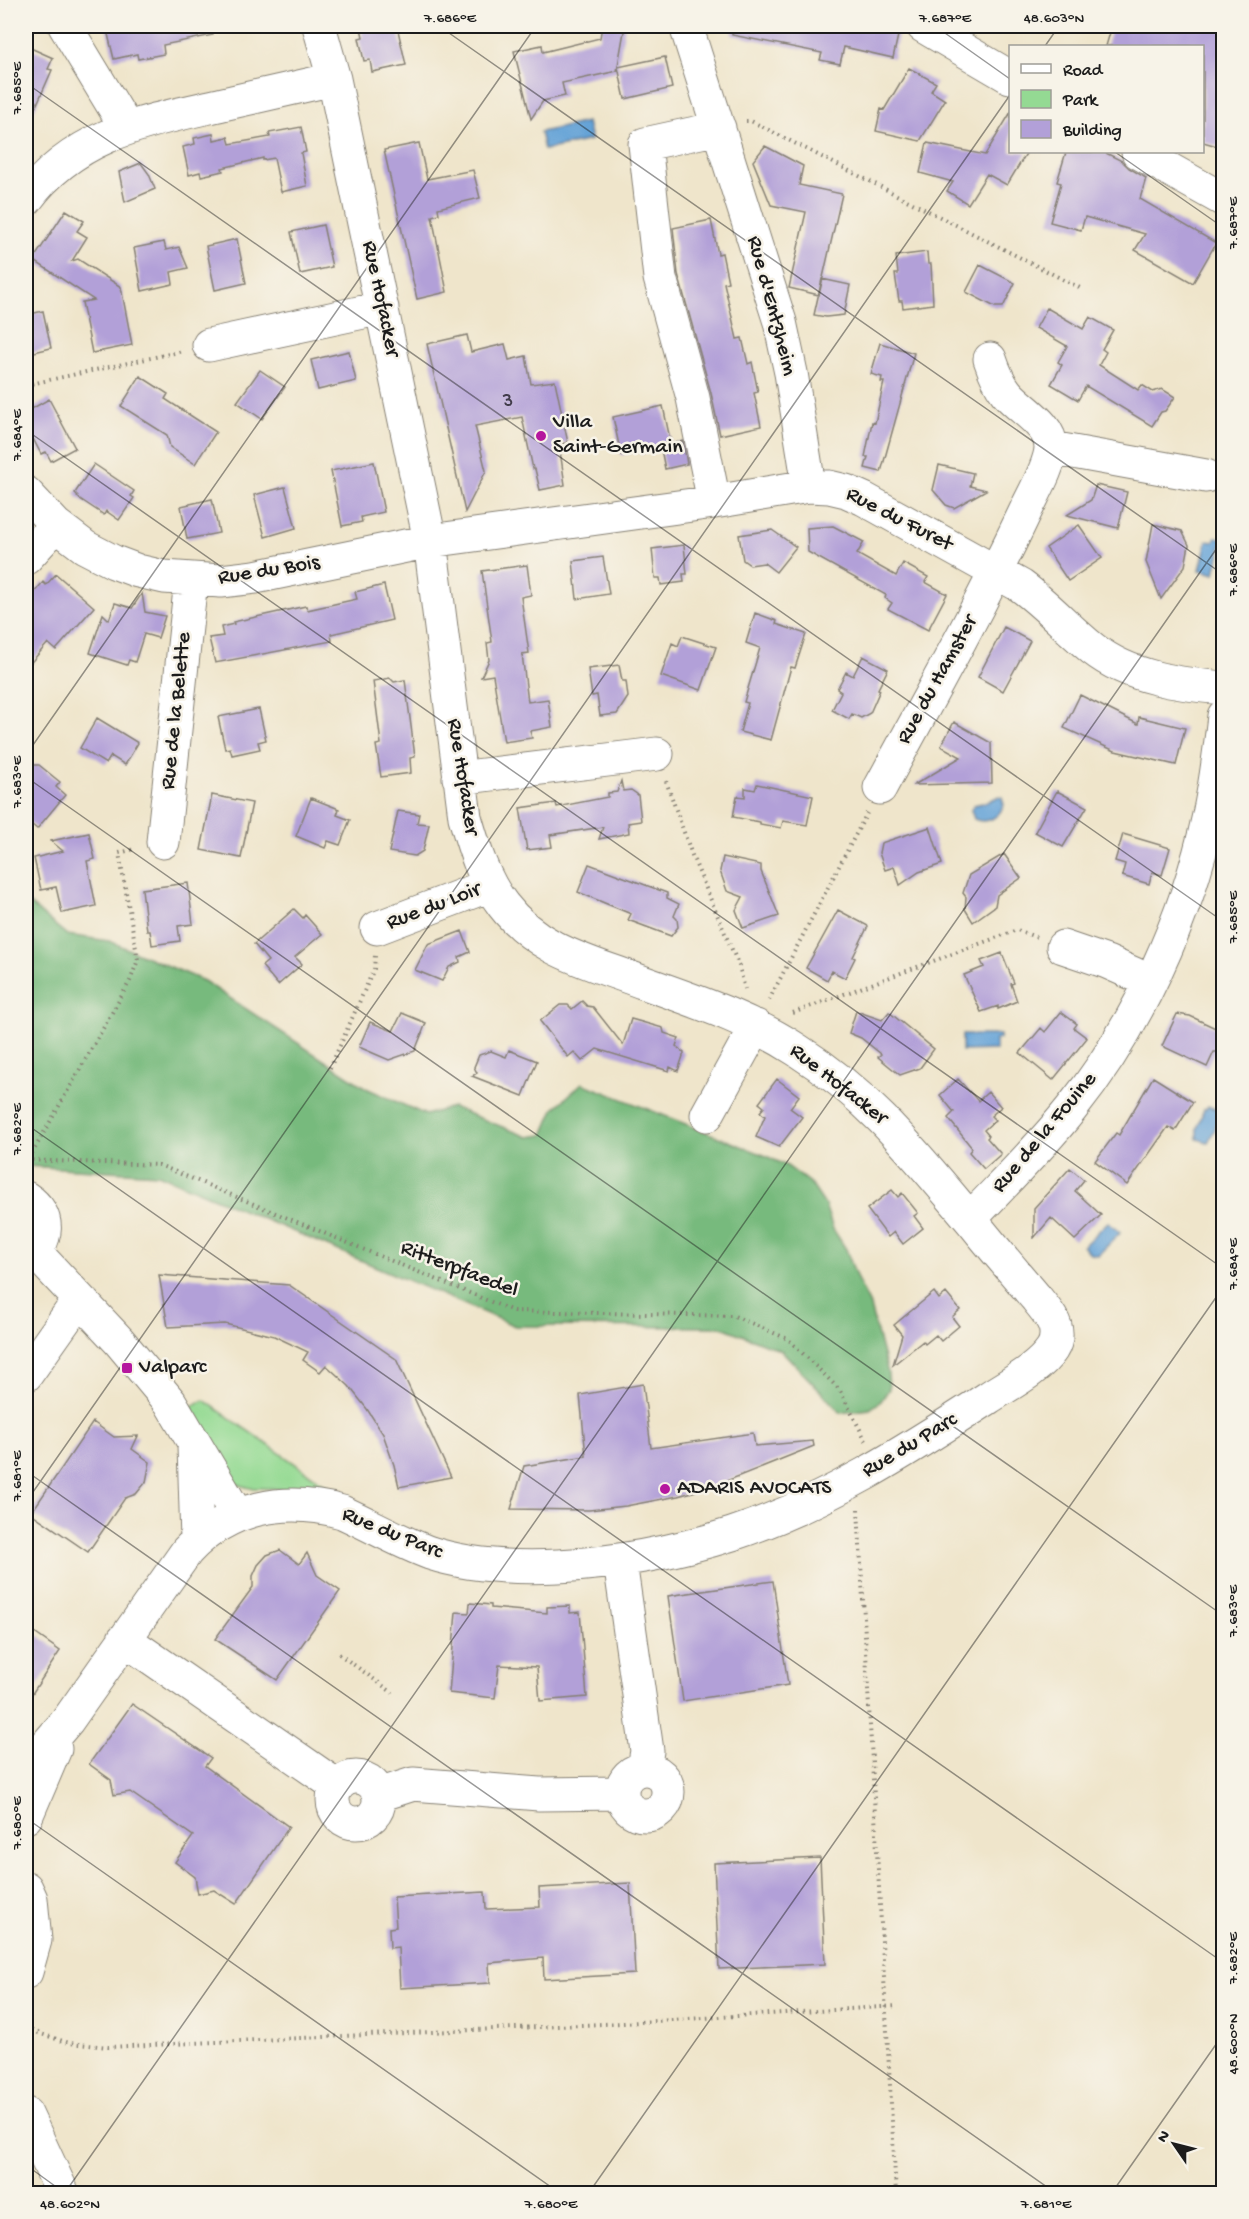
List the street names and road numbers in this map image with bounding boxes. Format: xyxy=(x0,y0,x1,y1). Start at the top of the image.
street label: Rue d'Entzheim xyxy=(740,233,802,379)
street label: Rue Hofacker xyxy=(355,239,405,361)
street label: Rue du Furet xyxy=(841,482,959,559)
street label: Rue du Bois xyxy=(216,550,322,592)
street label: Rue du Hamster xyxy=(892,609,985,749)
street label: Rue de la Belette xyxy=(156,630,198,791)
street label: Rue Hofacker xyxy=(440,717,484,839)
street label: Rue du Loir xyxy=(383,876,487,937)
street label: Rue Hofacker xyxy=(784,1038,894,1133)
street label: Rue de la Fouine xyxy=(987,1067,1103,1199)
street label: Ritterpfaedel xyxy=(397,1236,522,1304)
street label: Rue du Parc xyxy=(858,1407,964,1485)
street label: Rue du Parc xyxy=(338,1502,448,1567)

